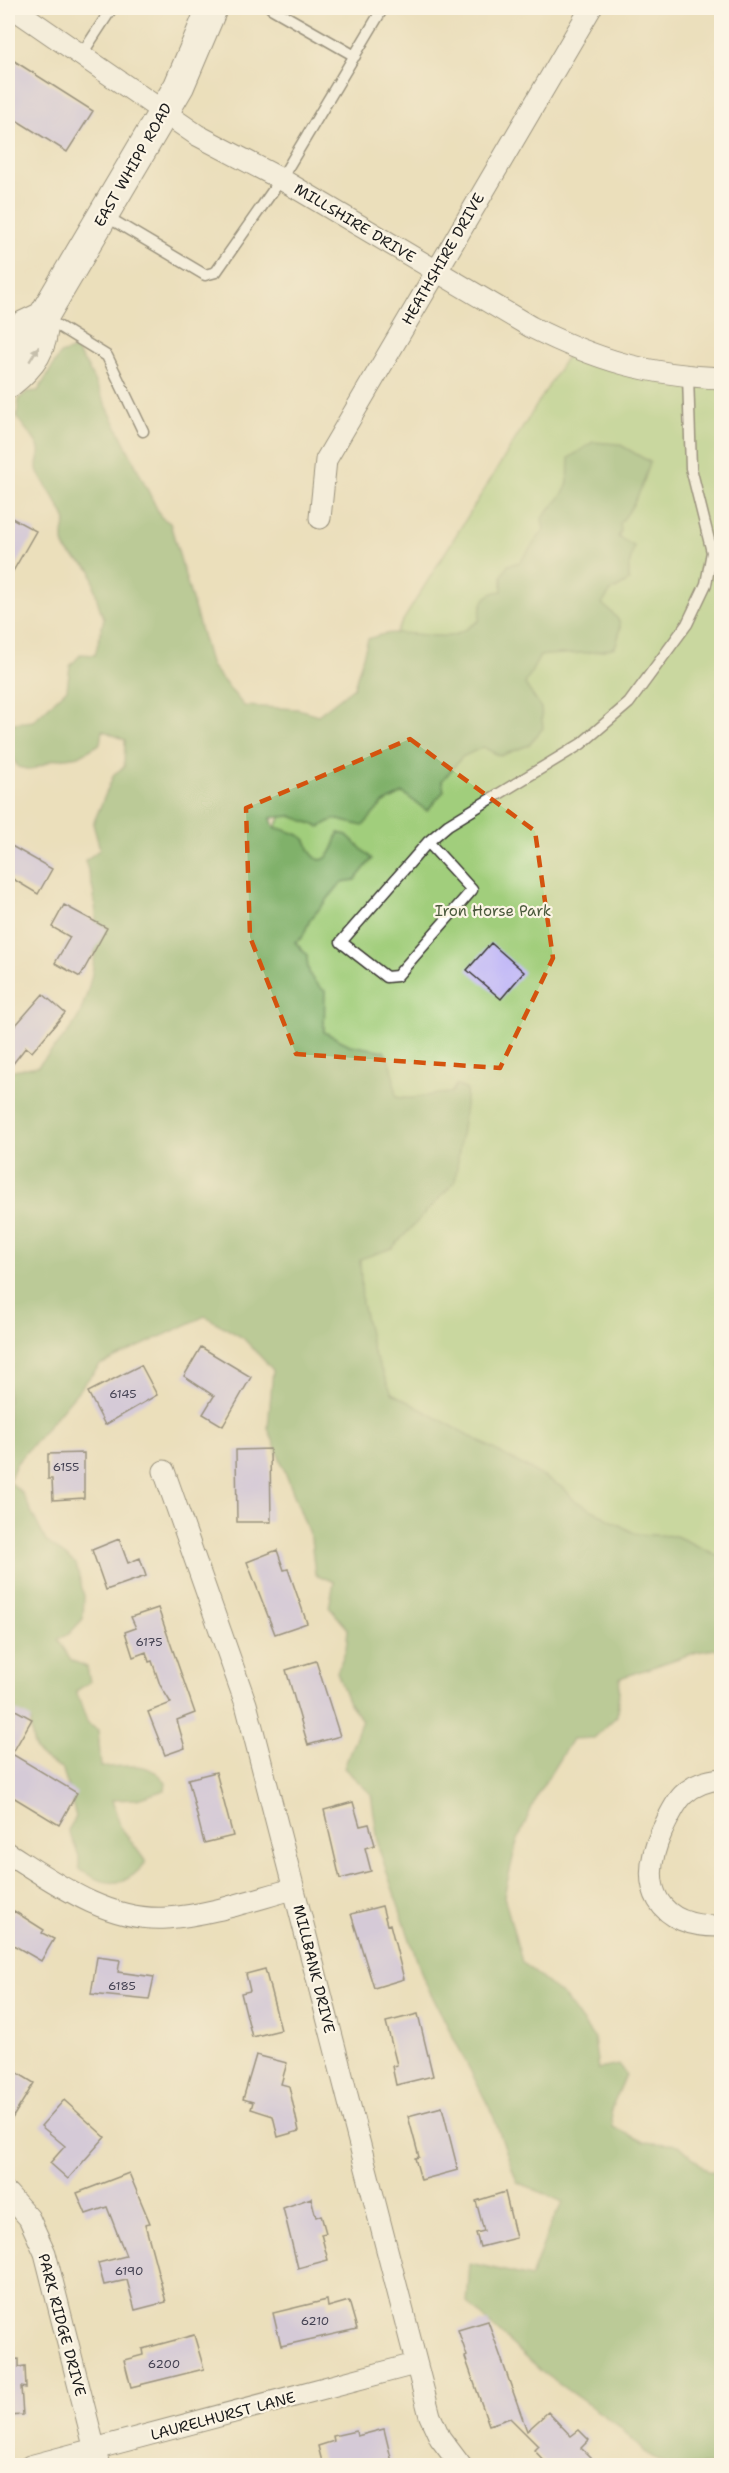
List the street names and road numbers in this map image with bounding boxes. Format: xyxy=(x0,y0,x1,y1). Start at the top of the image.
street label: EAST WHIPP ROAD xyxy=(89,99,177,231)
street label: MILLSHIRE DRIVE xyxy=(291,179,419,267)
street label: HEATHSHIRE DRIVE xyxy=(397,189,489,329)
street label: MILLBANK DRIVE xyxy=(288,1903,340,2035)
street label: PARK RIDGE DRIVE xyxy=(33,2251,91,2399)
street label: LAURELHURST LANE xyxy=(148,2387,298,2445)

